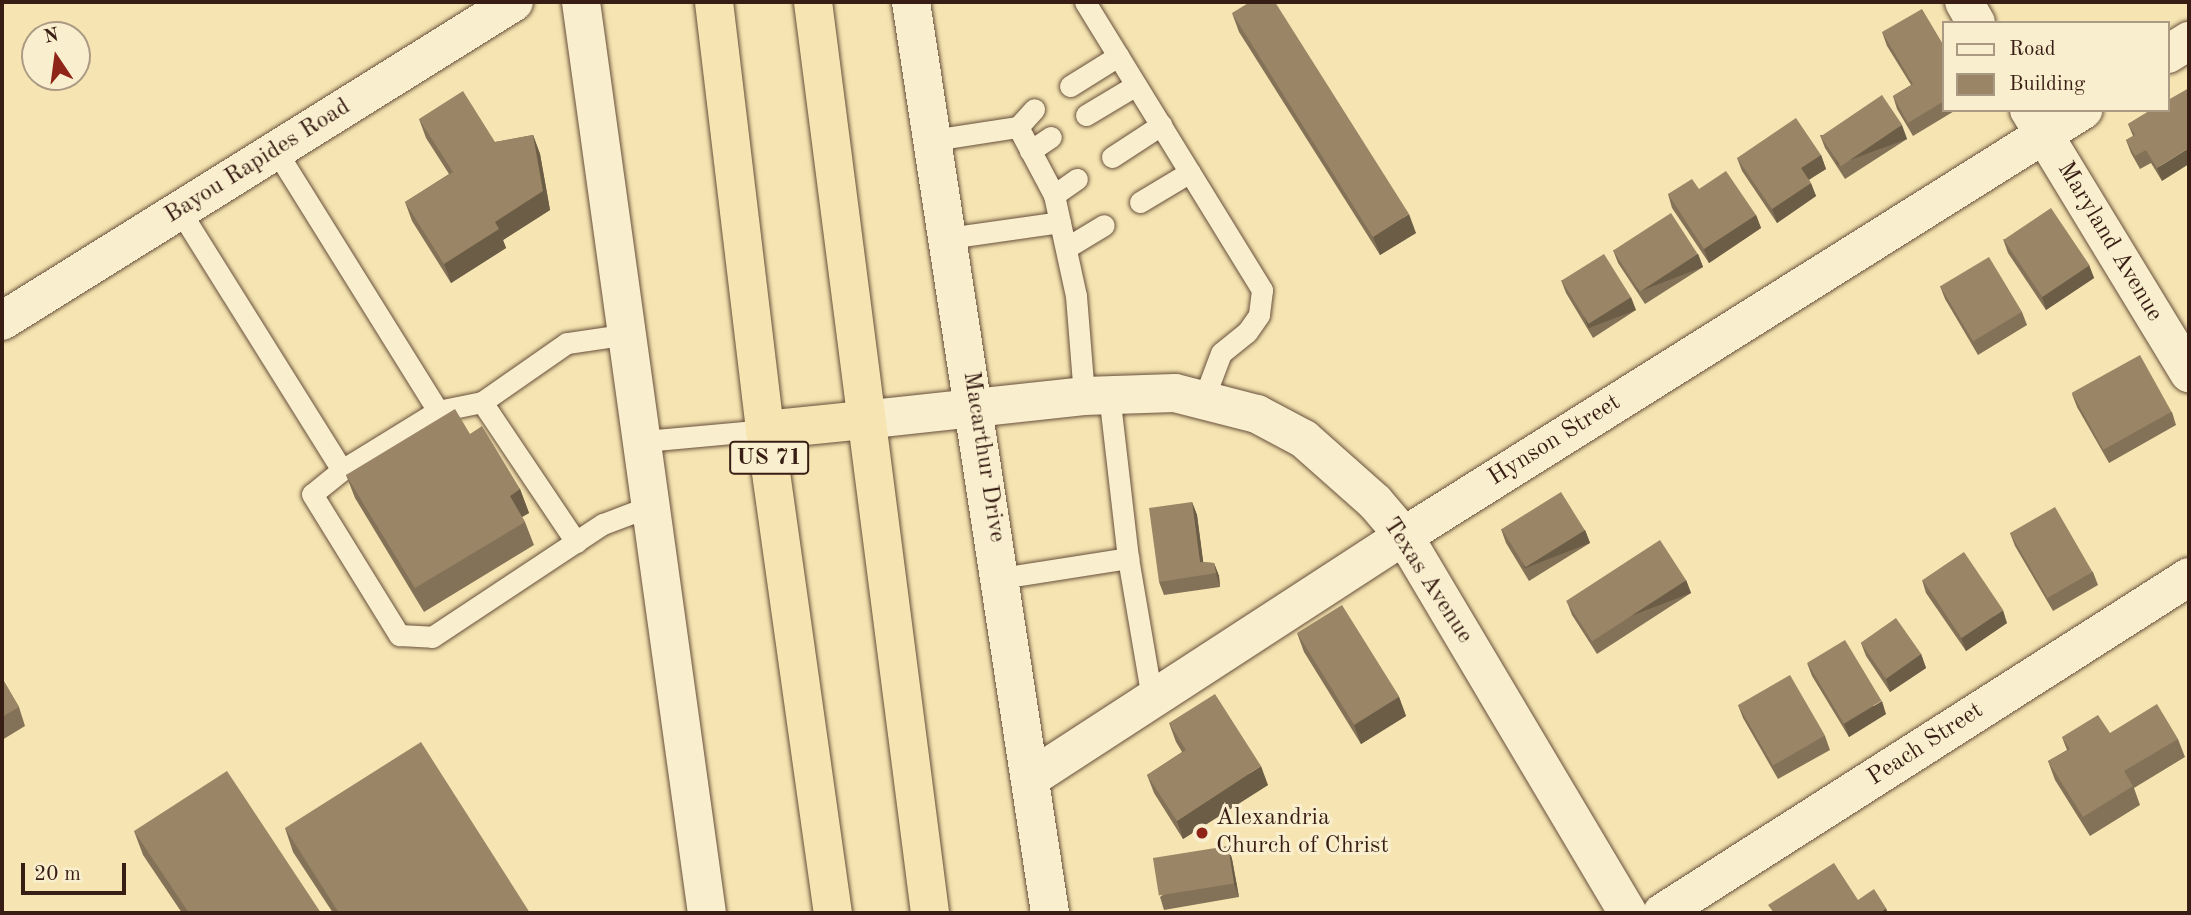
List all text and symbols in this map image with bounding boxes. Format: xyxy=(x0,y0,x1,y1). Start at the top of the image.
north arrow xyxy=(21,21,91,91)
legend xyxy=(1942,21,2170,112)
text: N xyxy=(42,26,61,48)
text: Road xyxy=(2009,39,2056,60)
text: Building xyxy=(2009,74,2085,95)
street label: Bayou Rapides Road xyxy=(160,93,356,231)
street label: Maryland Avenue xyxy=(2050,157,2168,327)
street label: Macarthur Drive xyxy=(955,370,1011,544)
street label: Hynson Street xyxy=(1484,389,1626,493)
road number: US 71 xyxy=(729,438,809,478)
street label: Texas Avenue xyxy=(1376,513,1478,649)
street label: Peach Street xyxy=(1863,697,1989,793)
place label: Alexandria Church of Christ xyxy=(1216,805,1389,861)
marker: Alexandria Church of Christ xyxy=(1194,825,1210,841)
scale bar xyxy=(24,848,130,892)
text: 20 m xyxy=(34,864,81,885)

